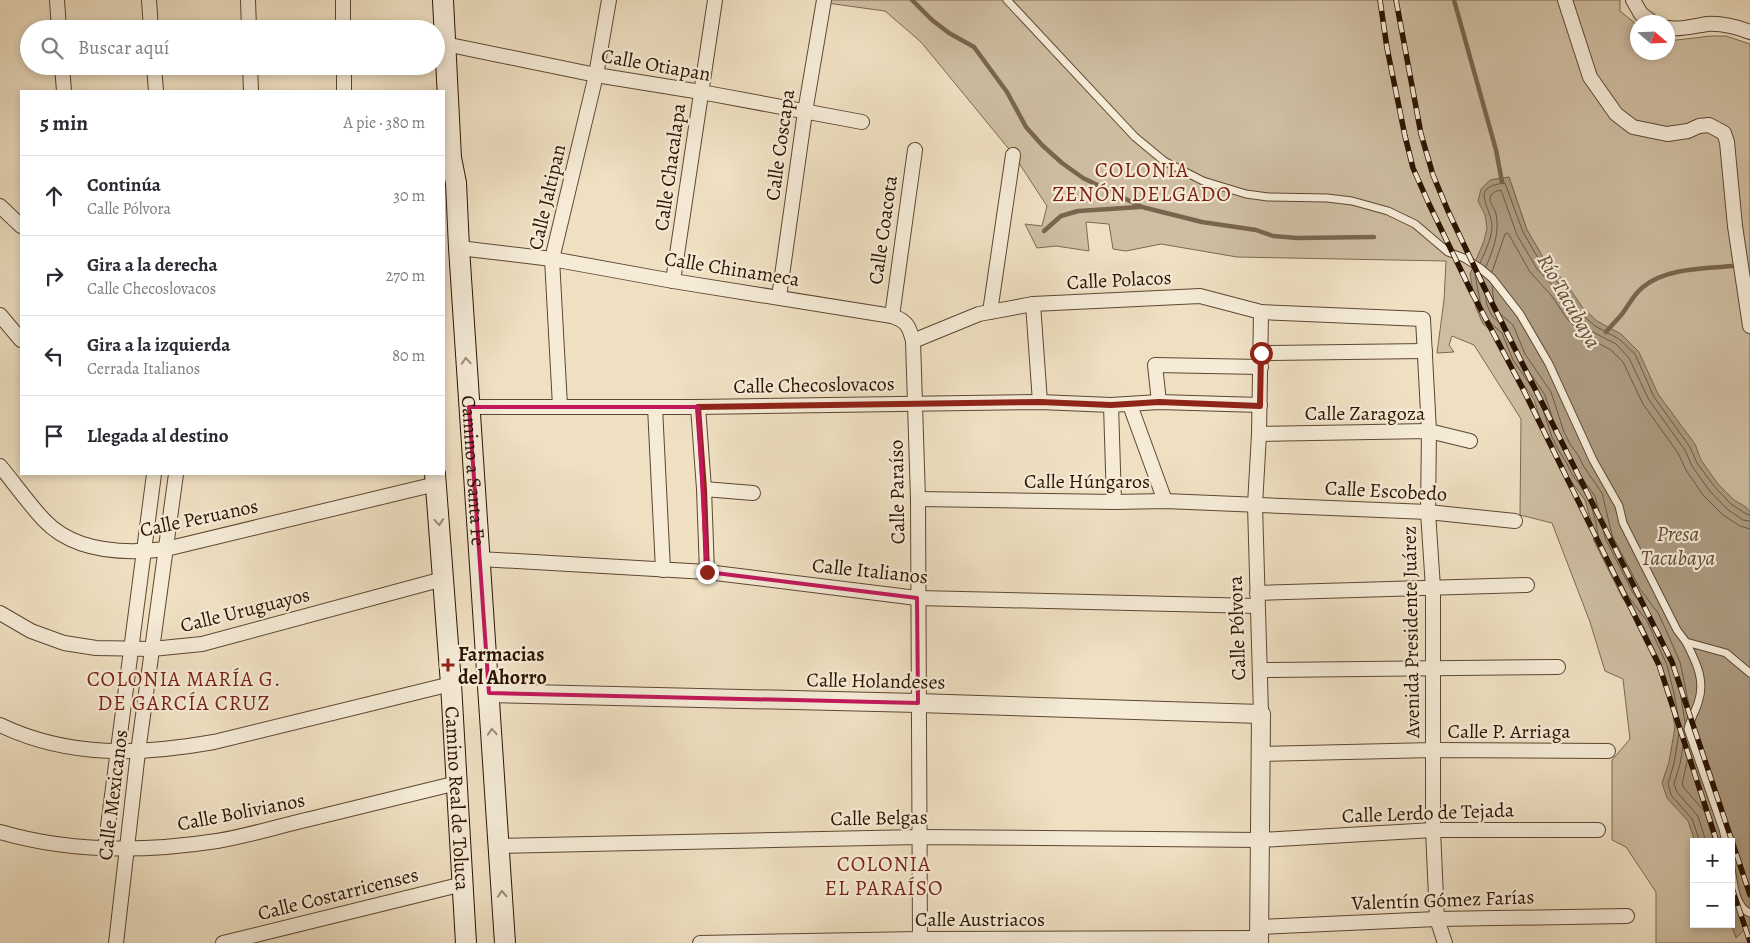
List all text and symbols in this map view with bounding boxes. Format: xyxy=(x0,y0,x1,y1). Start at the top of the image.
north arrow xyxy=(1630,15,1675,60)
search box xyxy=(20,20,445,75)
icon: search xyxy=(38,34,66,62)
text: Buscar aquí xyxy=(78,35,169,61)
street label: Calle Otiapan xyxy=(599,42,713,88)
street label: Calle Coscapa xyxy=(759,87,801,202)
street label: Calle Chacalapa xyxy=(648,101,692,233)
text: 5 min xyxy=(40,109,88,137)
text: A pie · 380 m xyxy=(343,112,425,134)
street label: Calle Jaltipan xyxy=(522,141,572,253)
district label: COLONIA ZENÓN DELGADO xyxy=(1052,156,1232,208)
text: Continúa xyxy=(87,172,161,198)
street label: Calle Coacota xyxy=(862,173,904,286)
icon: ahead xyxy=(40,182,68,210)
text: 30 m xyxy=(393,185,425,207)
text: Calle Pólvora xyxy=(87,198,171,220)
street label: Calle Chinameca xyxy=(662,245,802,293)
water label: Río Tacubaya xyxy=(1531,249,1607,353)
text: Gira a la derecha xyxy=(87,252,218,278)
icon: right xyxy=(40,262,68,290)
street label: Calle Polacos xyxy=(1066,264,1172,296)
text: 270 m xyxy=(386,265,425,287)
text: Calle Checoslovacos xyxy=(87,278,216,300)
text: Gira a la izquierda xyxy=(87,332,230,358)
icon: left xyxy=(40,342,68,370)
route start xyxy=(1250,342,1273,365)
text: 80 m xyxy=(392,345,425,367)
one-way arrow xyxy=(461,356,472,364)
text: Cerrada Italianos xyxy=(87,358,200,380)
street label: Calle Checoslovacos xyxy=(733,370,895,400)
street label: Camino a Santa Fe xyxy=(455,394,492,547)
street label: Calle Zaragoza xyxy=(1305,400,1426,427)
icon: arrive xyxy=(40,422,68,450)
text: Llegada al destino xyxy=(87,423,229,449)
street label: Calle Paraíso xyxy=(883,439,911,545)
street label: Calle Húngaros xyxy=(1024,468,1150,495)
street label: Calle Escobedo xyxy=(1324,474,1448,508)
street label: Calle Peruanos xyxy=(137,492,261,544)
one-way arrow xyxy=(433,519,444,527)
water label: Presa Tacubaya xyxy=(1641,520,1716,572)
street label: Avenida Presidente Juárez xyxy=(1396,526,1426,739)
street label: Calle Italianos xyxy=(811,551,929,591)
route end xyxy=(696,561,719,584)
street label: Calle Pólvora xyxy=(1222,574,1252,681)
street label: Calle Uruguayos xyxy=(177,581,313,639)
place label: Farmacias del Ahorro xyxy=(458,641,547,691)
marker: Farmacias del Ahorro xyxy=(442,659,454,671)
district label: COLONIA MARÍA G. DE GARCÍA CRUZ xyxy=(87,665,281,717)
street label: Calle Holandeses xyxy=(806,666,946,696)
street label: Camino Real de Toluca xyxy=(439,705,476,892)
street label: Calle P. Arriaga xyxy=(1447,718,1571,745)
street label: Calle Mexicanos xyxy=(92,728,134,862)
one-way arrow xyxy=(486,728,497,736)
street label: Calle Bolivianos xyxy=(175,786,307,838)
street label: Calle Lerdo de Tejada xyxy=(1341,796,1515,830)
street label: Calle Belgas xyxy=(830,804,928,832)
map controls xyxy=(1690,838,1735,928)
button: + xyxy=(1690,838,1735,883)
district label: COLONIA EL PARAÍSO xyxy=(825,850,943,902)
street label: Calle Costarricenses xyxy=(255,861,421,927)
street label: Valentín Gómez Farías xyxy=(1350,883,1535,917)
button: − xyxy=(1690,883,1735,928)
one-way arrow xyxy=(497,890,508,898)
street label: Calle Austriacos xyxy=(915,906,1045,933)

